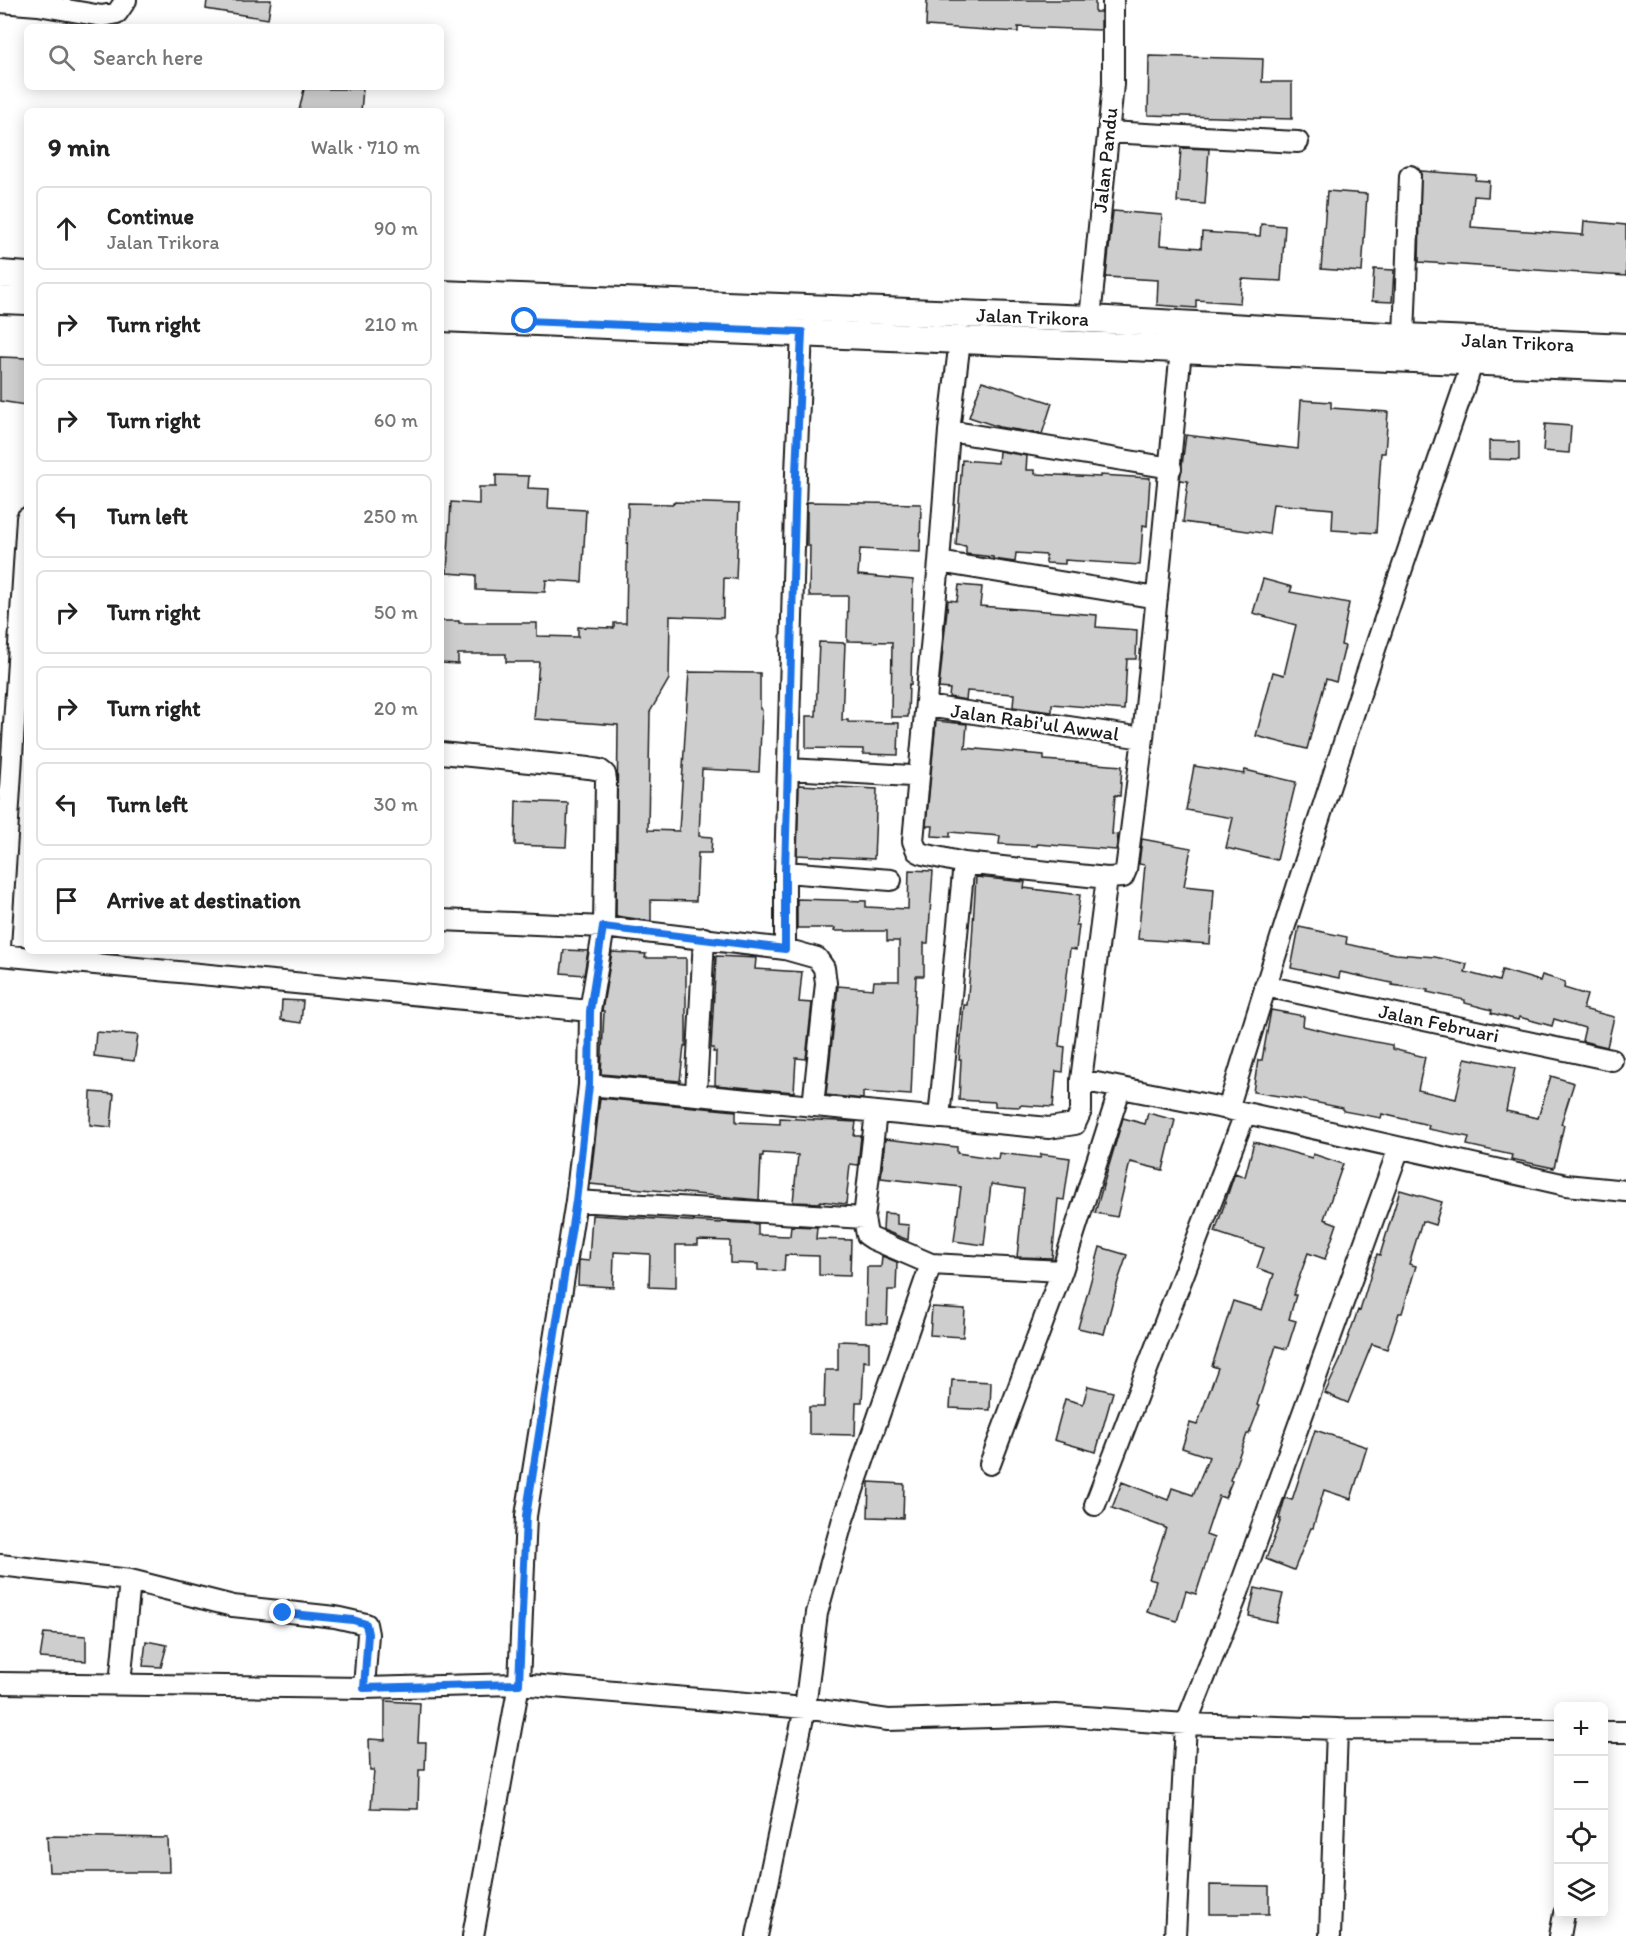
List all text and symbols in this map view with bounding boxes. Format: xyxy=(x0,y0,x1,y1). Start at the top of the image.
search box xyxy=(24,24,444,90)
icon: search xyxy=(45,41,78,74)
text: Search here xyxy=(93,44,203,71)
street label: Jalan Pandu xyxy=(1088,106,1122,214)
text: 9 min xyxy=(48,131,110,163)
text: Walk · 710 m xyxy=(311,135,420,159)
text: Continue xyxy=(107,203,194,230)
icon: ahead xyxy=(50,212,83,245)
text: 90 m xyxy=(374,216,418,240)
text: Jalan Trikora xyxy=(107,230,219,254)
street label: Jalan Trikora xyxy=(976,303,1089,331)
route start xyxy=(511,307,537,333)
icon: right xyxy=(50,308,83,341)
text: Turn right xyxy=(107,311,201,338)
text: 210 m xyxy=(365,312,418,336)
street label: Jalan Trikora xyxy=(1461,328,1575,357)
icon: right xyxy=(50,404,83,437)
text: Turn right xyxy=(107,407,201,434)
text: 60 m xyxy=(374,408,418,432)
icon: left xyxy=(50,500,83,533)
text: Turn left xyxy=(107,503,188,530)
text: 250 m xyxy=(363,504,418,528)
icon: right xyxy=(50,596,83,629)
text: Turn right xyxy=(107,599,201,626)
text: 50 m xyxy=(374,600,418,624)
icon: right xyxy=(50,692,83,725)
text: Turn right xyxy=(107,695,201,722)
text: 20 m xyxy=(374,696,418,720)
street label: Jalan Rabi'ul Awwal xyxy=(949,698,1121,746)
icon: left xyxy=(50,788,83,821)
text: Turn left xyxy=(107,791,188,818)
text: 30 m xyxy=(373,792,418,816)
icon: arrive xyxy=(50,884,83,917)
text: Arrive at destination xyxy=(107,887,301,914)
street label: Jalan Februari xyxy=(1377,999,1501,1047)
route end xyxy=(269,1599,295,1625)
map controls xyxy=(1554,1702,1608,1918)
button: + xyxy=(1554,1702,1608,1756)
button: − xyxy=(1554,1756,1608,1810)
button: locate xyxy=(1554,1810,1608,1864)
button: layers xyxy=(1554,1864,1608,1918)

